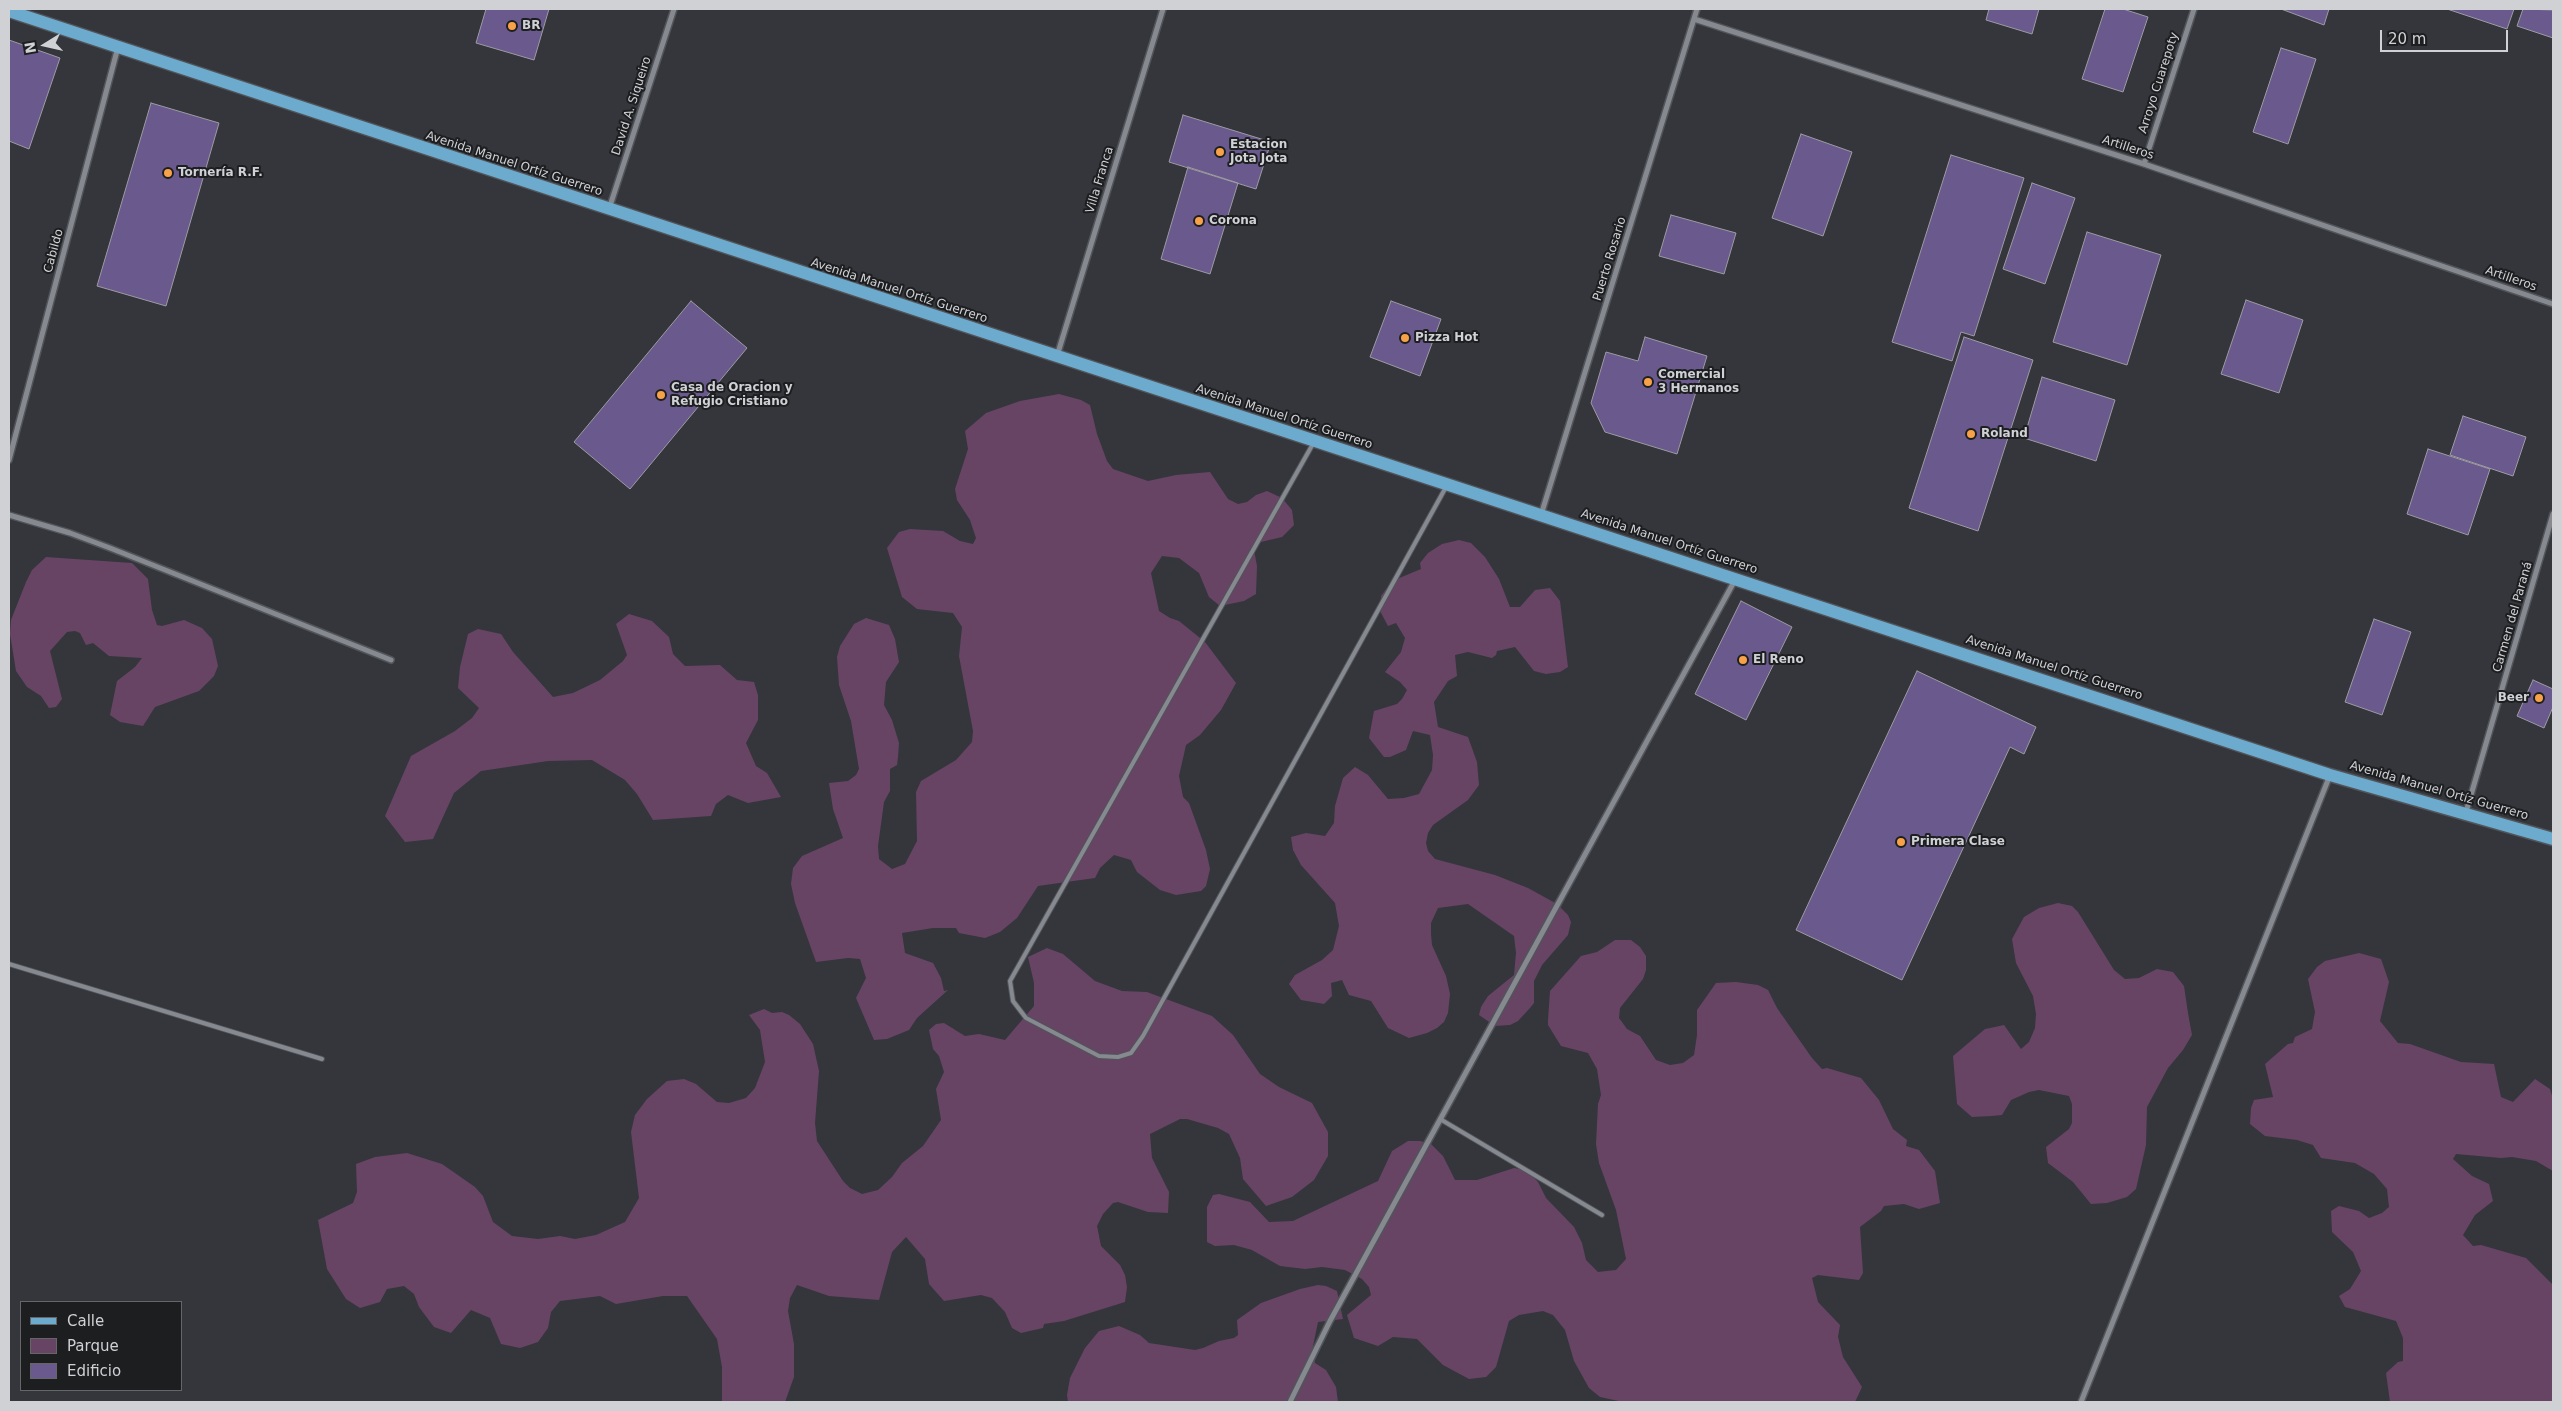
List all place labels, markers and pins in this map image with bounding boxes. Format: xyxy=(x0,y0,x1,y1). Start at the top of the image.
place label: BR xyxy=(522,19,540,33)
marker: BR xyxy=(506,20,518,32)
place label: Estacion Jota Jota xyxy=(1230,138,1287,166)
marker: Estacion Jota Jota xyxy=(1214,146,1226,158)
place label: Tornería R.F. xyxy=(178,166,263,180)
marker: Tornería R.F. xyxy=(162,167,174,179)
place label: Corona xyxy=(1209,214,1257,228)
marker: Corona xyxy=(1193,215,1205,227)
place label: Pizza Hot xyxy=(1415,331,1478,345)
marker: Pizza Hot xyxy=(1399,332,1411,344)
place label: Comercial 3 Hermanos xyxy=(1658,368,1739,396)
marker: Comercial 3 Hermanos xyxy=(1642,376,1654,388)
place label: Casa de Oracion y Refugio Cristiano xyxy=(671,381,792,409)
marker: Casa de Oracion y Refugio Cristiano xyxy=(655,389,667,401)
place label: Roland xyxy=(1981,427,2028,441)
marker: Roland xyxy=(1965,428,1977,440)
place label: El Reno xyxy=(1753,653,1804,667)
marker: El Reno xyxy=(1737,654,1749,666)
place label: Beer xyxy=(2498,691,2529,705)
marker: Beer xyxy=(2533,692,2545,704)
place label: Primera Clase xyxy=(1911,835,2005,849)
marker: Primera Clase xyxy=(1895,836,1907,848)

